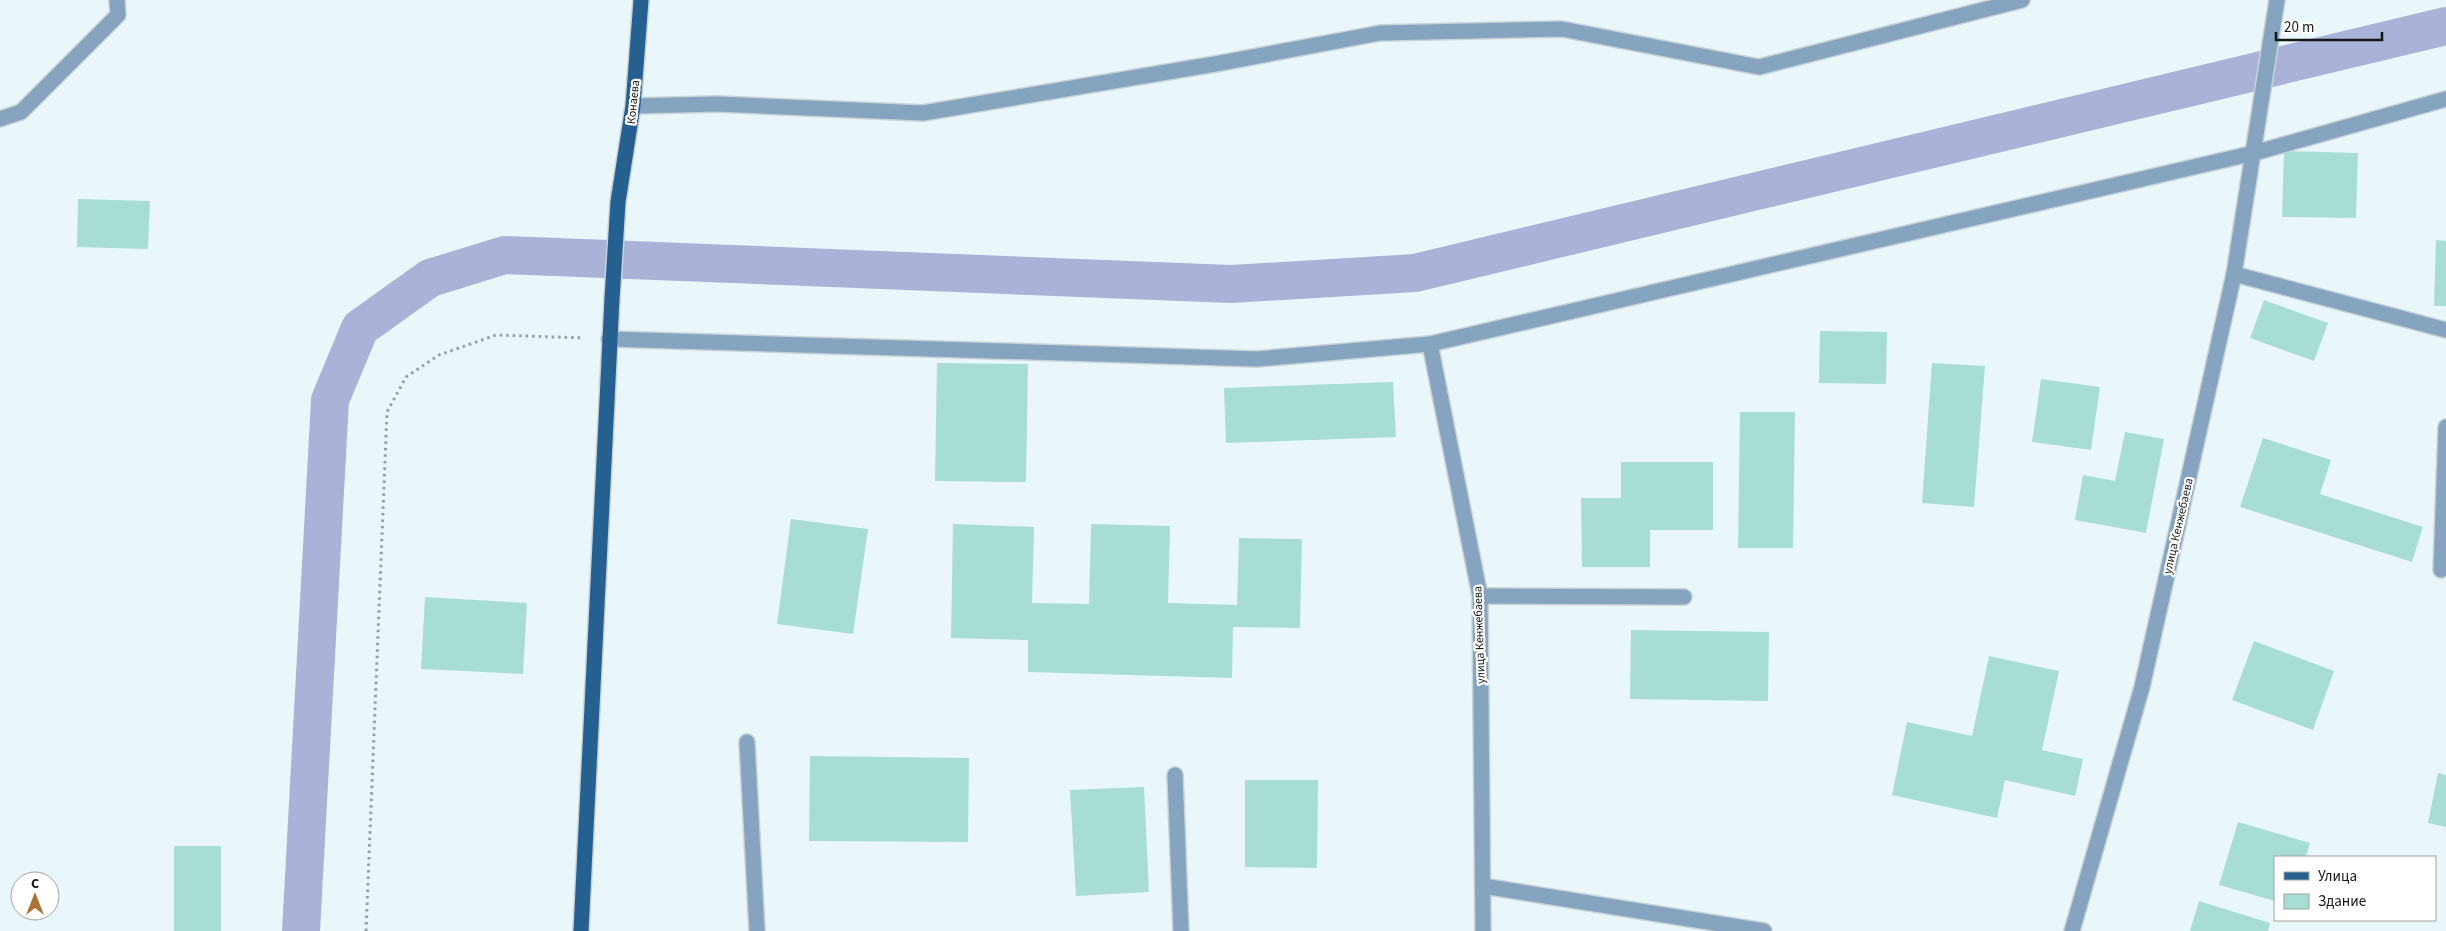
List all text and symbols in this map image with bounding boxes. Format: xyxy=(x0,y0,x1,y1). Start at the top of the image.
scale bar xyxy=(2276,10,2382,42)
text: 20 m xyxy=(2284,17,2314,38)
street label: Конаева xyxy=(623,79,644,125)
street label: улица Кенжебаева xyxy=(2159,476,2198,576)
street label: улица Кенжебаева xyxy=(1469,586,1490,684)
legend xyxy=(2274,856,2436,921)
text: Улица xyxy=(2318,866,2357,887)
north arrow xyxy=(10,871,60,921)
text: С xyxy=(31,874,39,894)
text: Здание xyxy=(2318,891,2366,912)

